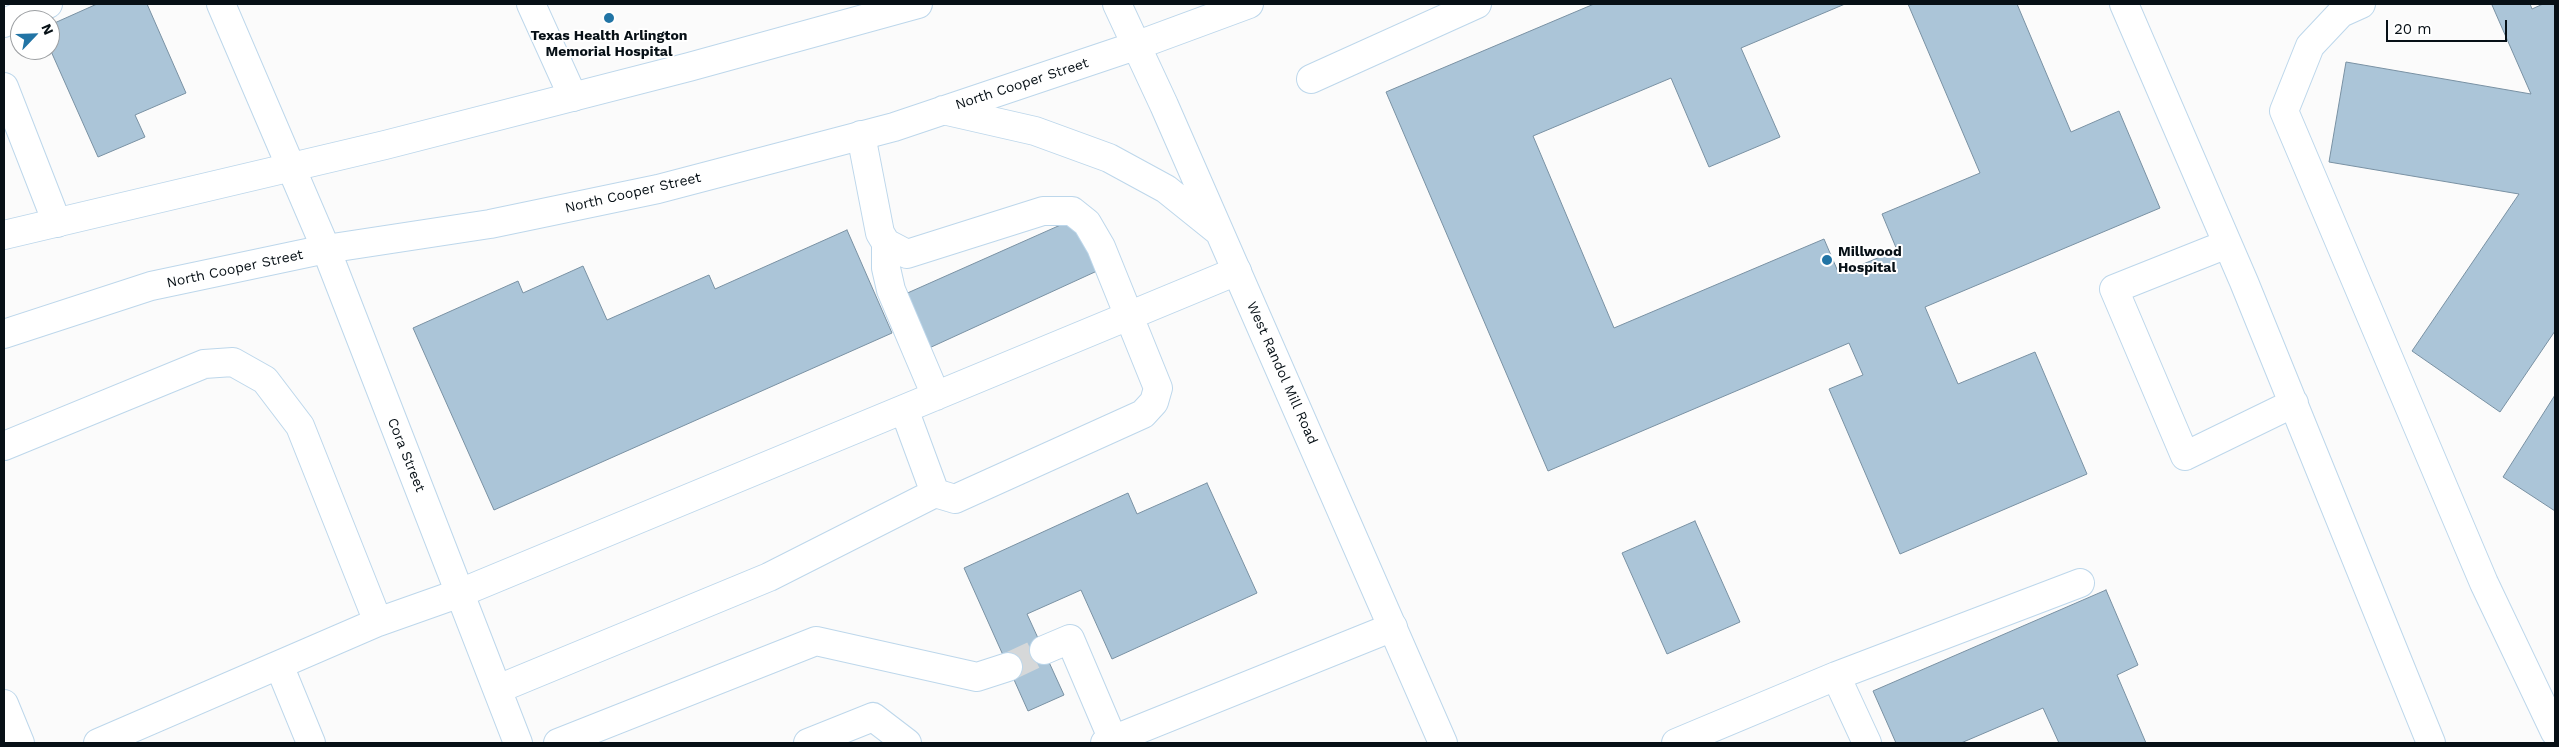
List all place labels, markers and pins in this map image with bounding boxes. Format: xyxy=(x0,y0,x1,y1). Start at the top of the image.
marker: Texas Health Arlington Memorial Hospital xyxy=(602,11,616,25)
place label: Texas Health Arlington Memorial Hospital xyxy=(530,28,688,60)
place label: Millwood Hospital xyxy=(1838,244,1902,276)
marker: Millwood Hospital xyxy=(1820,253,1834,267)

